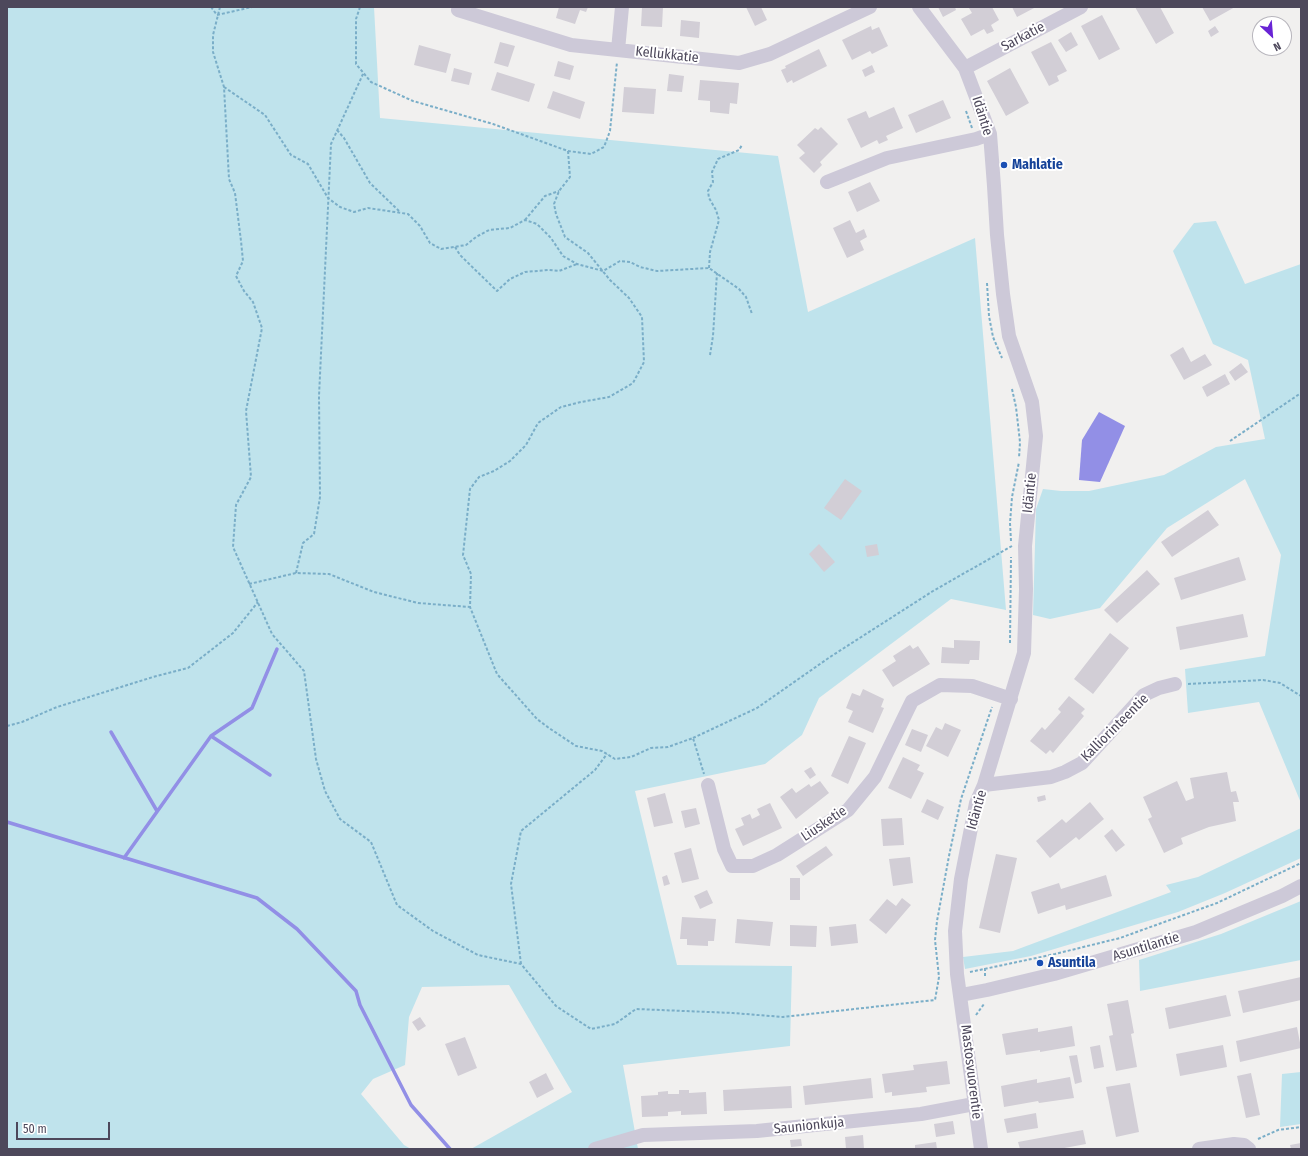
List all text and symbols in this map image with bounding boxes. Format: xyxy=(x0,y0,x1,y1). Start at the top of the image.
north arrow xyxy=(1252,16,1292,56)
street label: Sarkatie xyxy=(998,19,1048,55)
text: N xyxy=(1271,39,1283,54)
street label: Kellukkatie xyxy=(635,43,699,67)
street label: Idäntie xyxy=(968,94,996,138)
place label: Mahlatie xyxy=(1012,157,1063,173)
marker: Mahlatie xyxy=(999,160,1009,170)
street label: Idäntie xyxy=(1020,472,1040,514)
street label: Kalliorinteentie xyxy=(1078,691,1152,765)
street label: Idäntie xyxy=(963,788,991,832)
street label: Liusketie xyxy=(798,803,850,845)
street label: Asuntilantie xyxy=(1111,929,1181,965)
place label: Asuntila xyxy=(1048,955,1096,971)
marker: Asuntila xyxy=(1035,958,1045,968)
street label: Mastosvuorentie xyxy=(957,1024,985,1120)
scale bar xyxy=(18,1114,112,1140)
street label: Saunionkuja xyxy=(773,1114,845,1138)
text: 50 m xyxy=(23,1122,47,1136)

